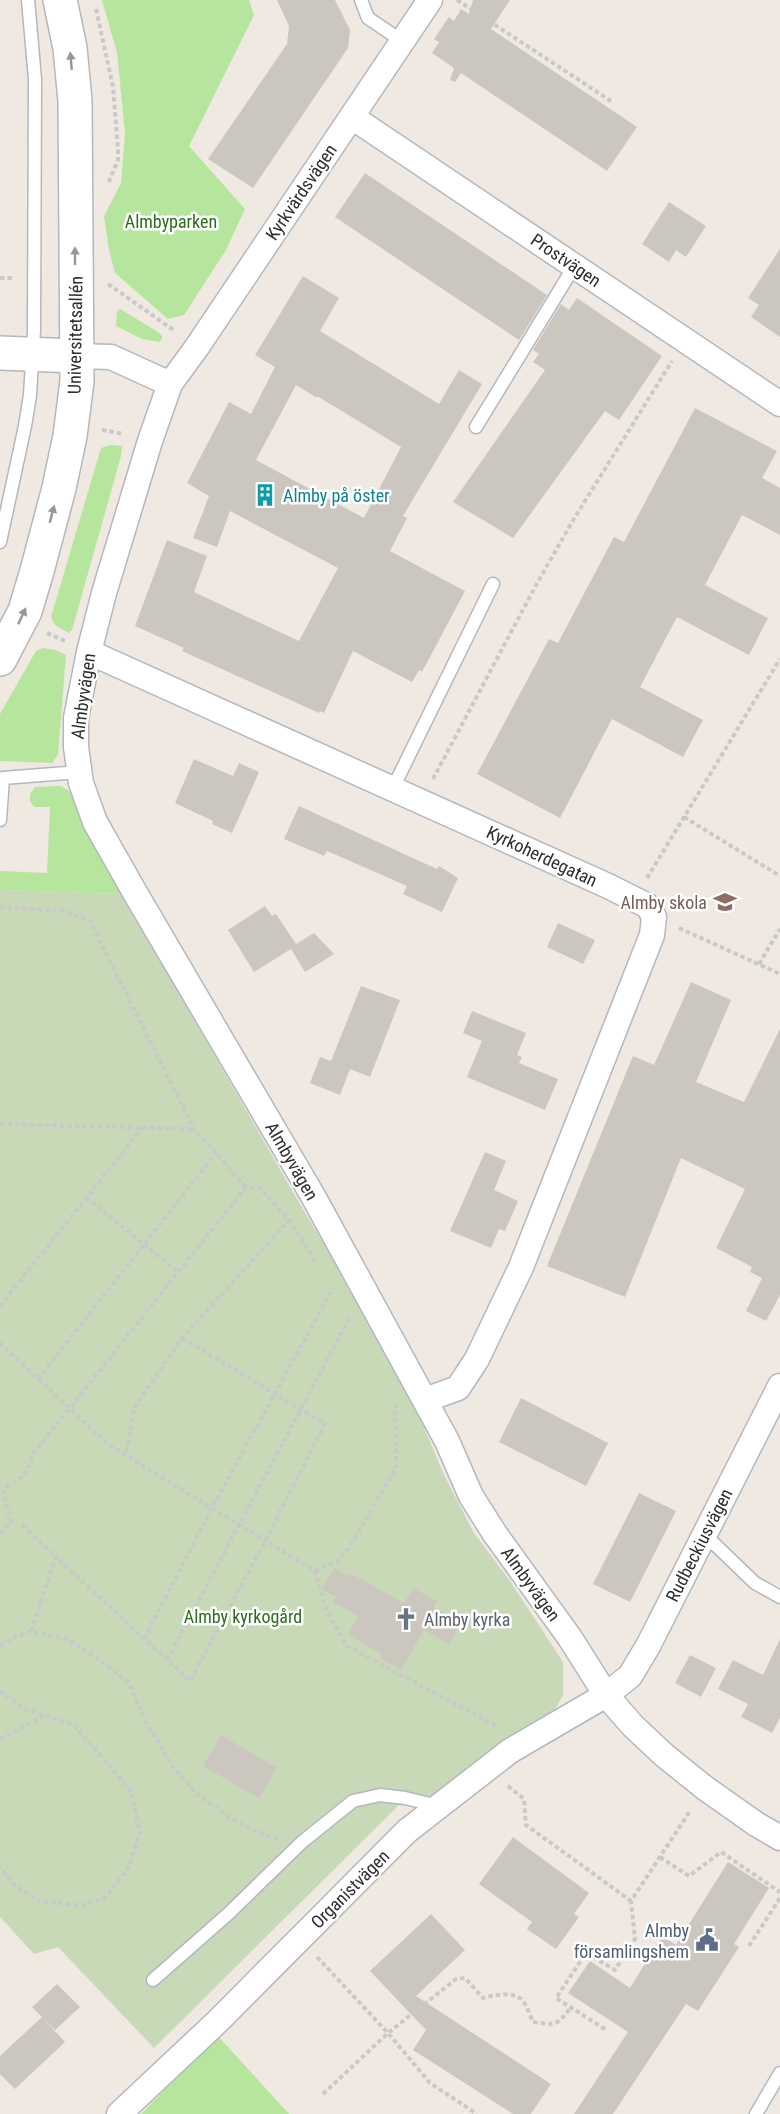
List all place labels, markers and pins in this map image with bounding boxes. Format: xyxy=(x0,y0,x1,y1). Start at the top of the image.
building icon: Almby på öster xyxy=(252,482,278,508)
place label: Almby på öster xyxy=(283,485,390,506)
school or university icon: Almby skola xyxy=(712,889,738,915)
place label: Almby skola xyxy=(620,892,707,913)
church icon: Almby kyrka xyxy=(393,1606,419,1632)
place label: Almby kyrka xyxy=(424,1609,510,1630)
place label: Almby församlingshem xyxy=(574,1920,690,1962)
public building icon: Almby församlingshem xyxy=(694,1927,720,1953)

